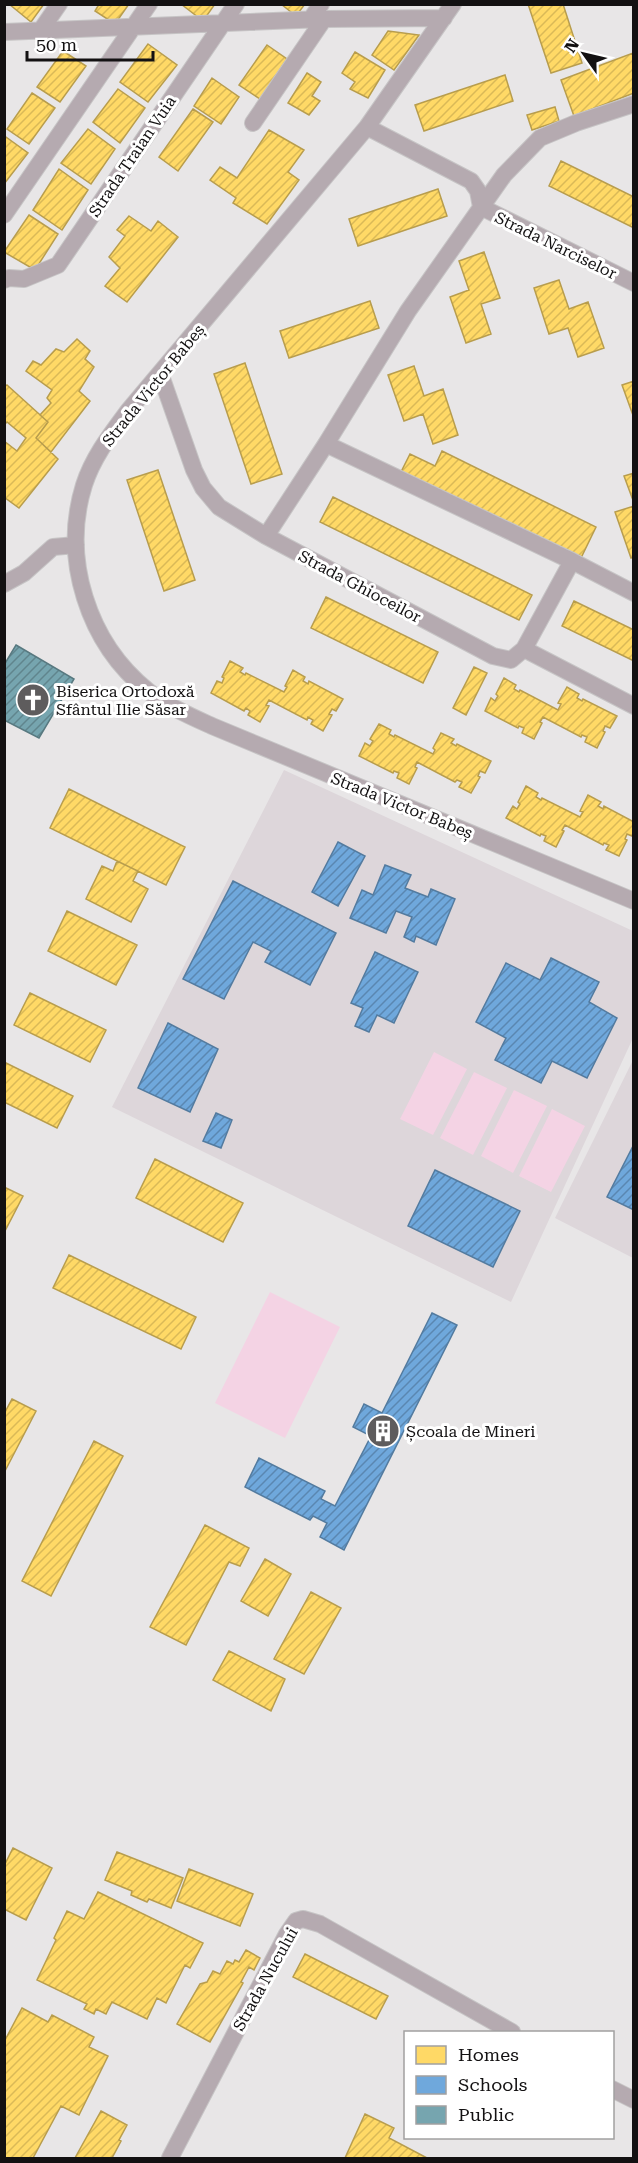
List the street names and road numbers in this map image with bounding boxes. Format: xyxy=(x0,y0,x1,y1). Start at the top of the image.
street label: Strada Traian Vuia xyxy=(85,92,180,220)
street label: Strada Narciselor xyxy=(492,208,620,283)
street label: Strada Victor Babeș xyxy=(98,320,209,451)
street label: Strada Ghioceilor xyxy=(295,546,424,627)
street label: Strada Victor Babeș xyxy=(328,768,476,844)
street label: Strada Nucului xyxy=(229,1924,302,2034)

